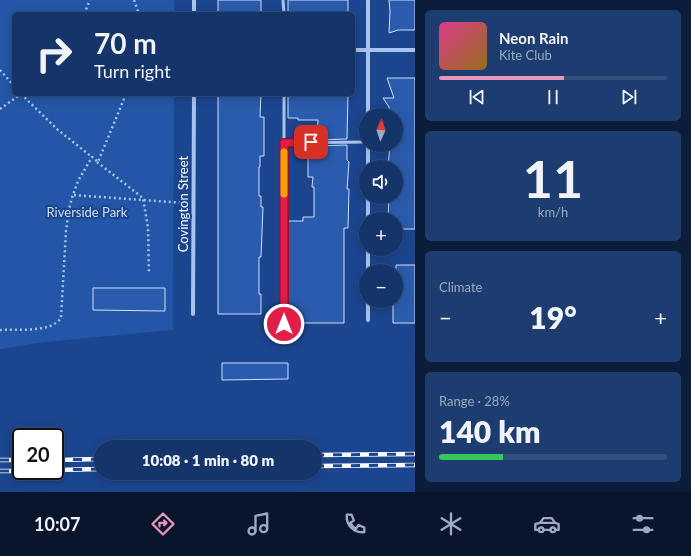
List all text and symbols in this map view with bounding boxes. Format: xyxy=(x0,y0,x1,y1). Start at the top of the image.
text: 70 m xyxy=(94,26,157,60)
icon: right xyxy=(28,28,80,80)
text: Neon Rain xyxy=(499,29,568,47)
text: Kite Club xyxy=(499,47,552,63)
text: Turn right xyxy=(94,60,171,82)
icon: previous xyxy=(466,86,488,108)
icon: pause xyxy=(542,86,564,108)
icon: next xyxy=(618,86,640,108)
north arrow xyxy=(359,108,403,152)
map controls xyxy=(359,108,403,308)
pin xyxy=(294,125,328,159)
icon: arrive xyxy=(300,131,322,153)
text: 11 xyxy=(523,147,583,209)
street label: Covington Street xyxy=(175,155,191,252)
button: sound xyxy=(359,160,403,204)
park label: Riverside Park xyxy=(47,204,128,220)
text: km/h xyxy=(538,204,568,220)
button: + xyxy=(359,212,403,256)
button: − xyxy=(359,264,403,308)
text: Climate xyxy=(439,279,482,295)
text: 19° xyxy=(529,299,577,335)
position arrow xyxy=(263,303,305,345)
text: − xyxy=(439,304,452,331)
text: + xyxy=(654,304,667,331)
text: Range · 28% xyxy=(439,393,510,409)
text: 140 km xyxy=(439,413,540,449)
speed limit sign: 20 xyxy=(12,428,64,480)
text: 10:08 · 1 min · 80 m xyxy=(142,451,274,469)
icon: directions xyxy=(149,510,177,538)
icon: music xyxy=(245,510,273,538)
icon: phone xyxy=(341,510,369,538)
icon: climate xyxy=(437,510,465,538)
icon: car xyxy=(533,510,561,538)
icon: filters xyxy=(629,510,657,538)
text: 10:07 xyxy=(34,513,80,535)

